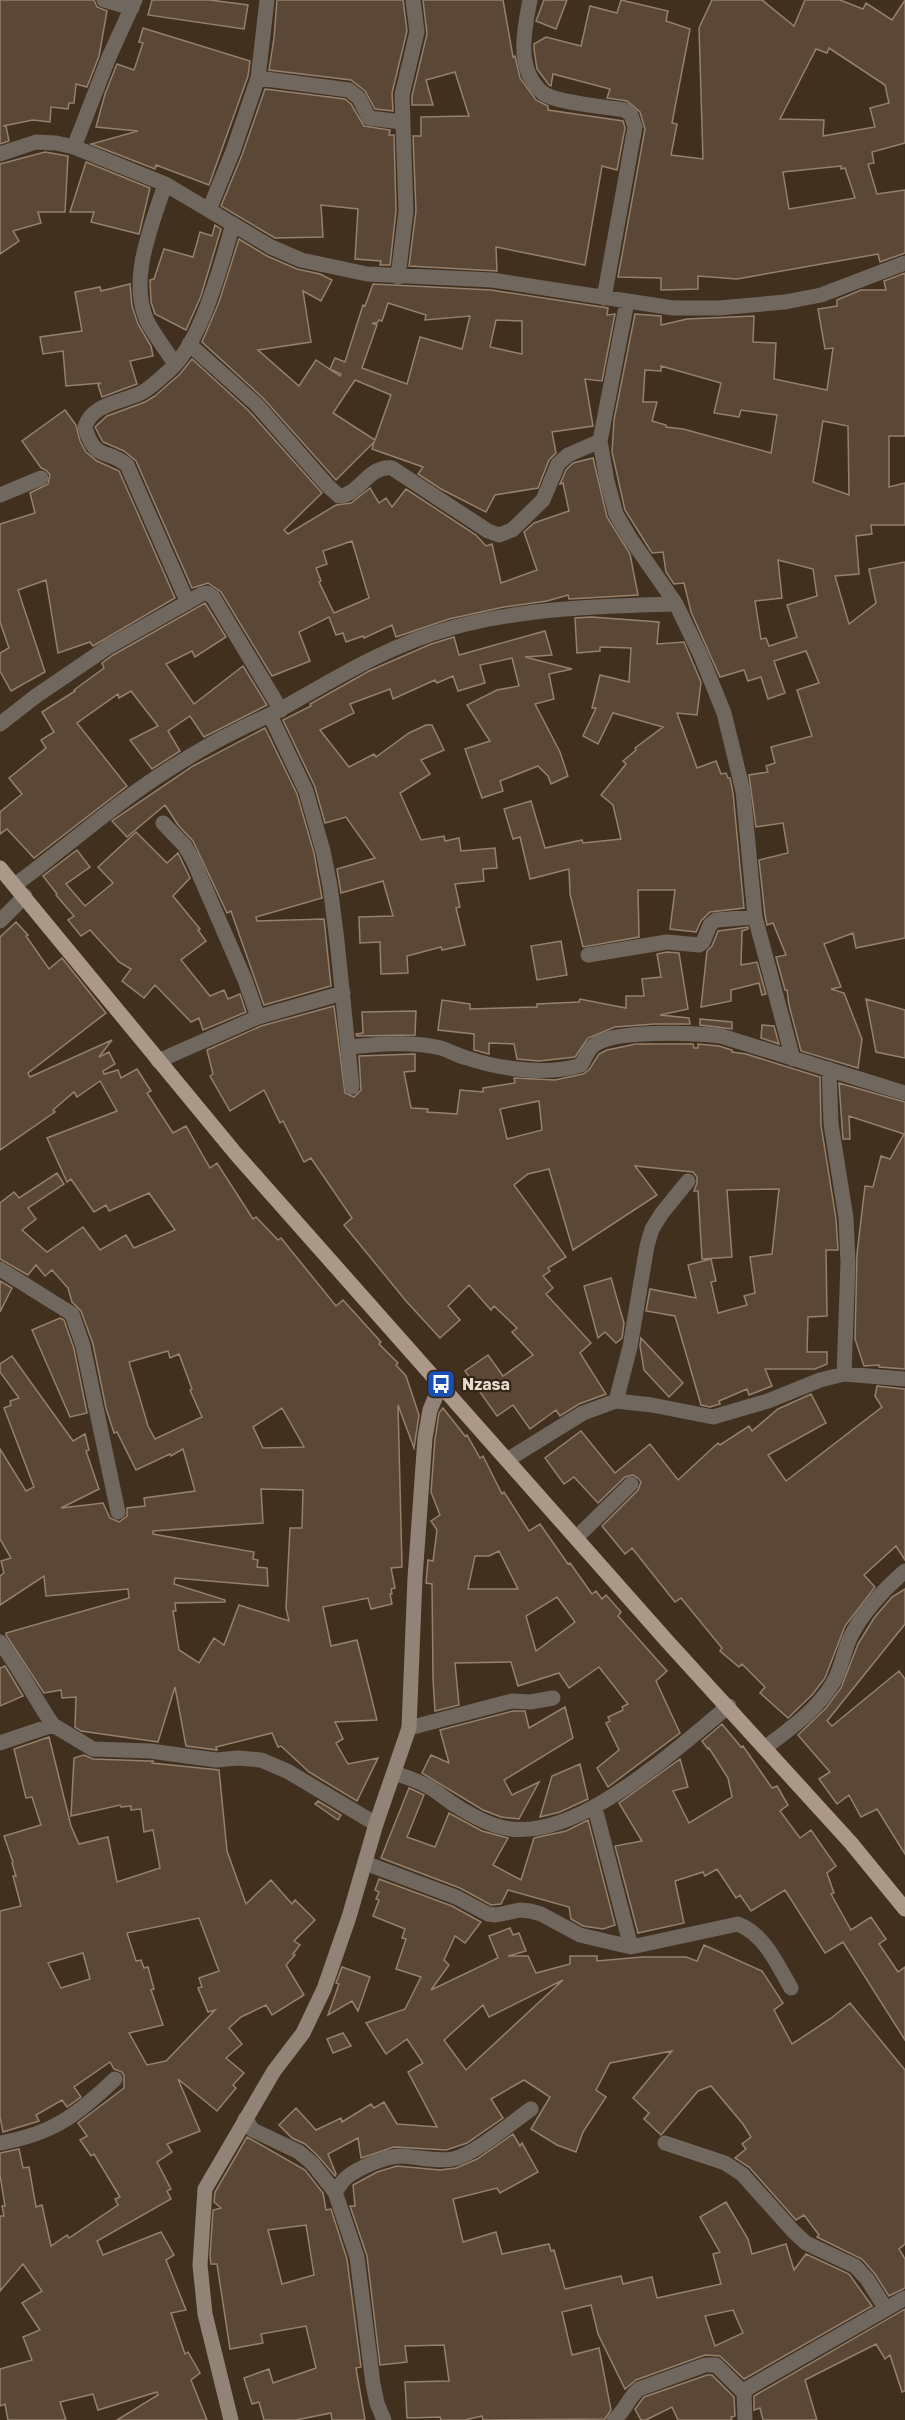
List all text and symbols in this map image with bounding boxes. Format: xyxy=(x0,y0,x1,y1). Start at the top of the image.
bus stop icon: Nzasa xyxy=(425,1368,457,1400)
place label: Nzasa xyxy=(462,1374,510,1394)

